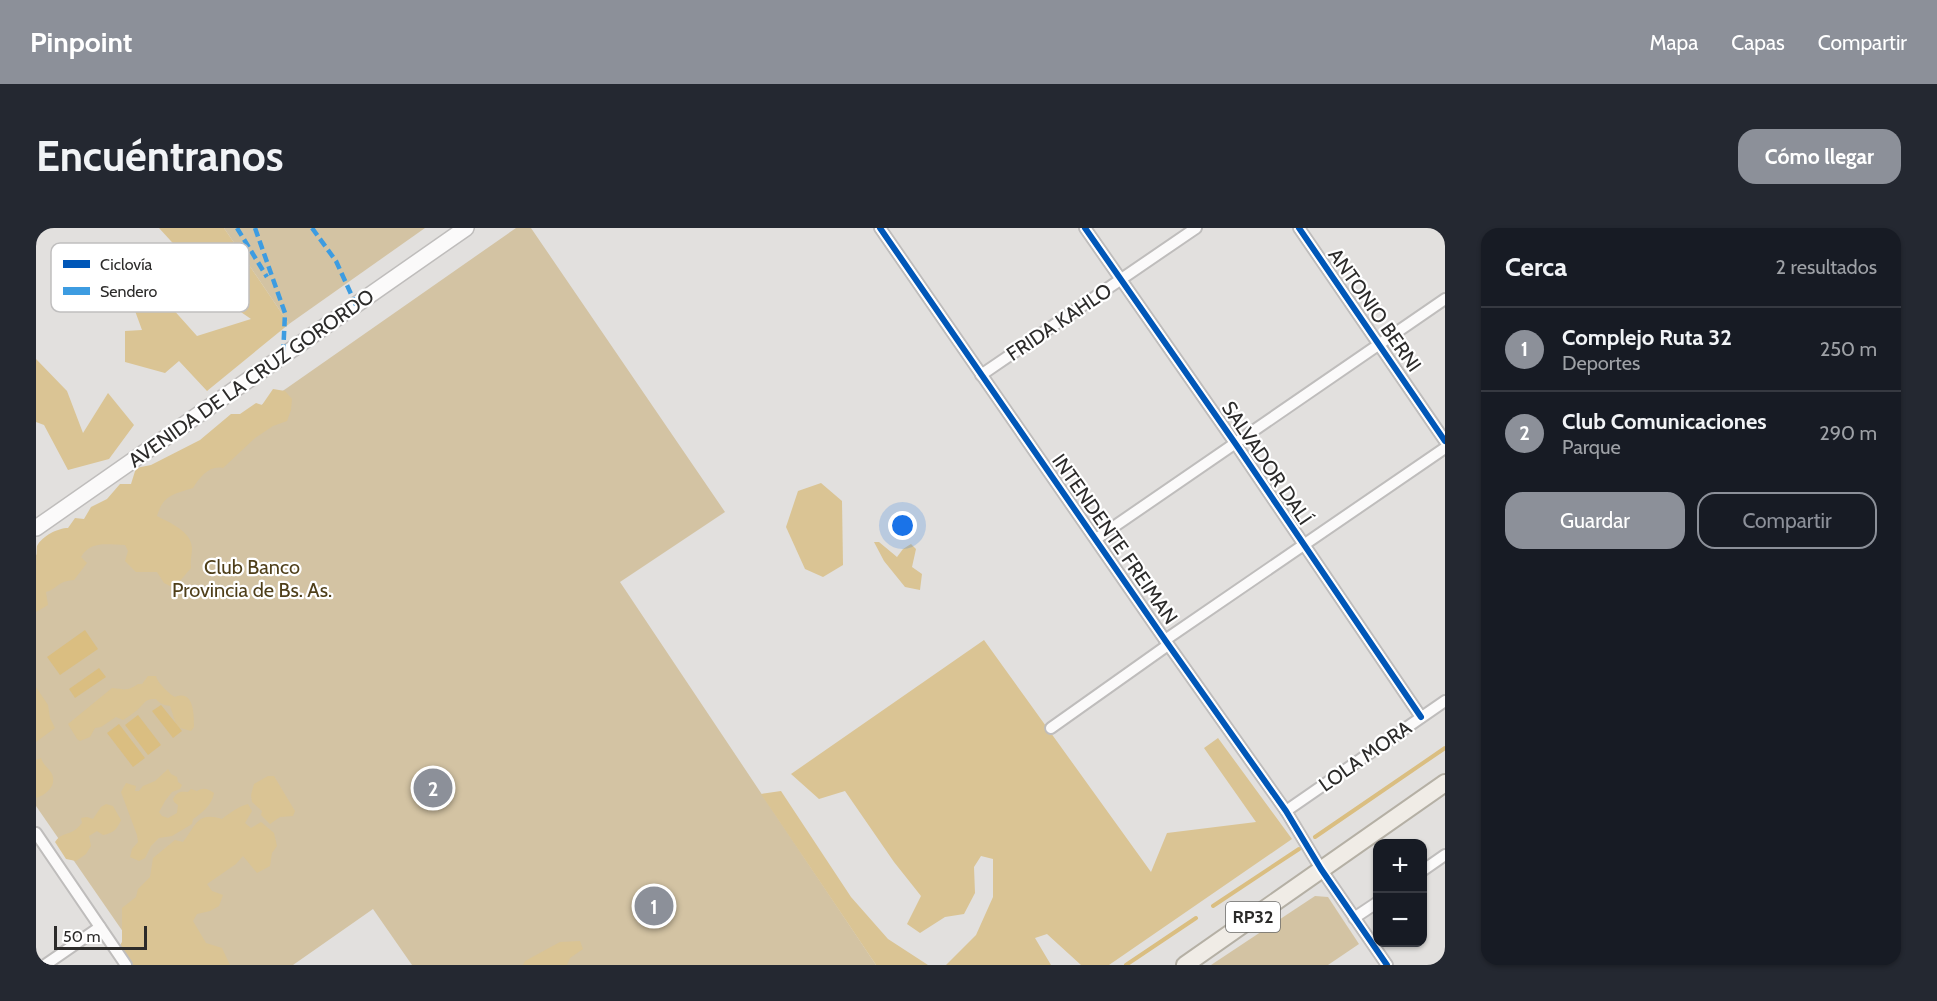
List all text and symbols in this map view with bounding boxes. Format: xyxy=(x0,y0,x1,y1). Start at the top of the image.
text: Pinpoint xyxy=(30,25,132,59)
text: Mapa xyxy=(1650,30,1698,55)
text: Capas xyxy=(1731,30,1785,55)
text: Compartir xyxy=(1818,30,1907,55)
button: Cómo llegar xyxy=(1738,129,1901,184)
text: Encuéntranos xyxy=(36,130,284,182)
legend xyxy=(51,243,249,312)
street label: ANTONIO BERNI xyxy=(1323,244,1427,376)
text: Cerca xyxy=(1505,251,1567,283)
text: Ciclovía xyxy=(100,255,153,274)
text: 2 resultados xyxy=(1776,255,1877,279)
street label: FRIDA KAHLO xyxy=(1002,278,1116,366)
text: Sendero xyxy=(100,282,157,301)
street label: AVENIDA DE LA CRUZ GORORDO xyxy=(124,284,378,472)
text: Complejo Ruta 32 xyxy=(1562,324,1732,351)
text: 1 xyxy=(1521,337,1528,361)
text: 250 m xyxy=(1820,337,1877,361)
text: Deportes xyxy=(1562,351,1640,375)
street label: SALVADOR DALÍ xyxy=(1217,397,1317,529)
text: Club Comunicaciones xyxy=(1562,408,1767,435)
text: 2 xyxy=(1519,421,1530,445)
text: 290 m xyxy=(1819,421,1877,445)
text: Parque xyxy=(1562,435,1621,459)
street label: INTENDENTE FREIMAN xyxy=(1047,449,1183,629)
button: Guardar xyxy=(1505,492,1685,549)
button: Compartir xyxy=(1697,492,1877,549)
your location xyxy=(888,511,917,540)
park label: Club Banco Provincia de Bs. As. xyxy=(172,555,332,602)
street label: LOLA MORA xyxy=(1314,715,1417,797)
pin: 2 xyxy=(414,766,452,810)
map controls xyxy=(1373,839,1427,947)
button: + xyxy=(1373,839,1427,893)
pin: 1 xyxy=(634,884,674,928)
button: − xyxy=(1373,893,1427,947)
road number: RP32 xyxy=(1226,902,1280,932)
scale bar xyxy=(54,923,147,950)
text: 50 m xyxy=(63,927,100,946)

